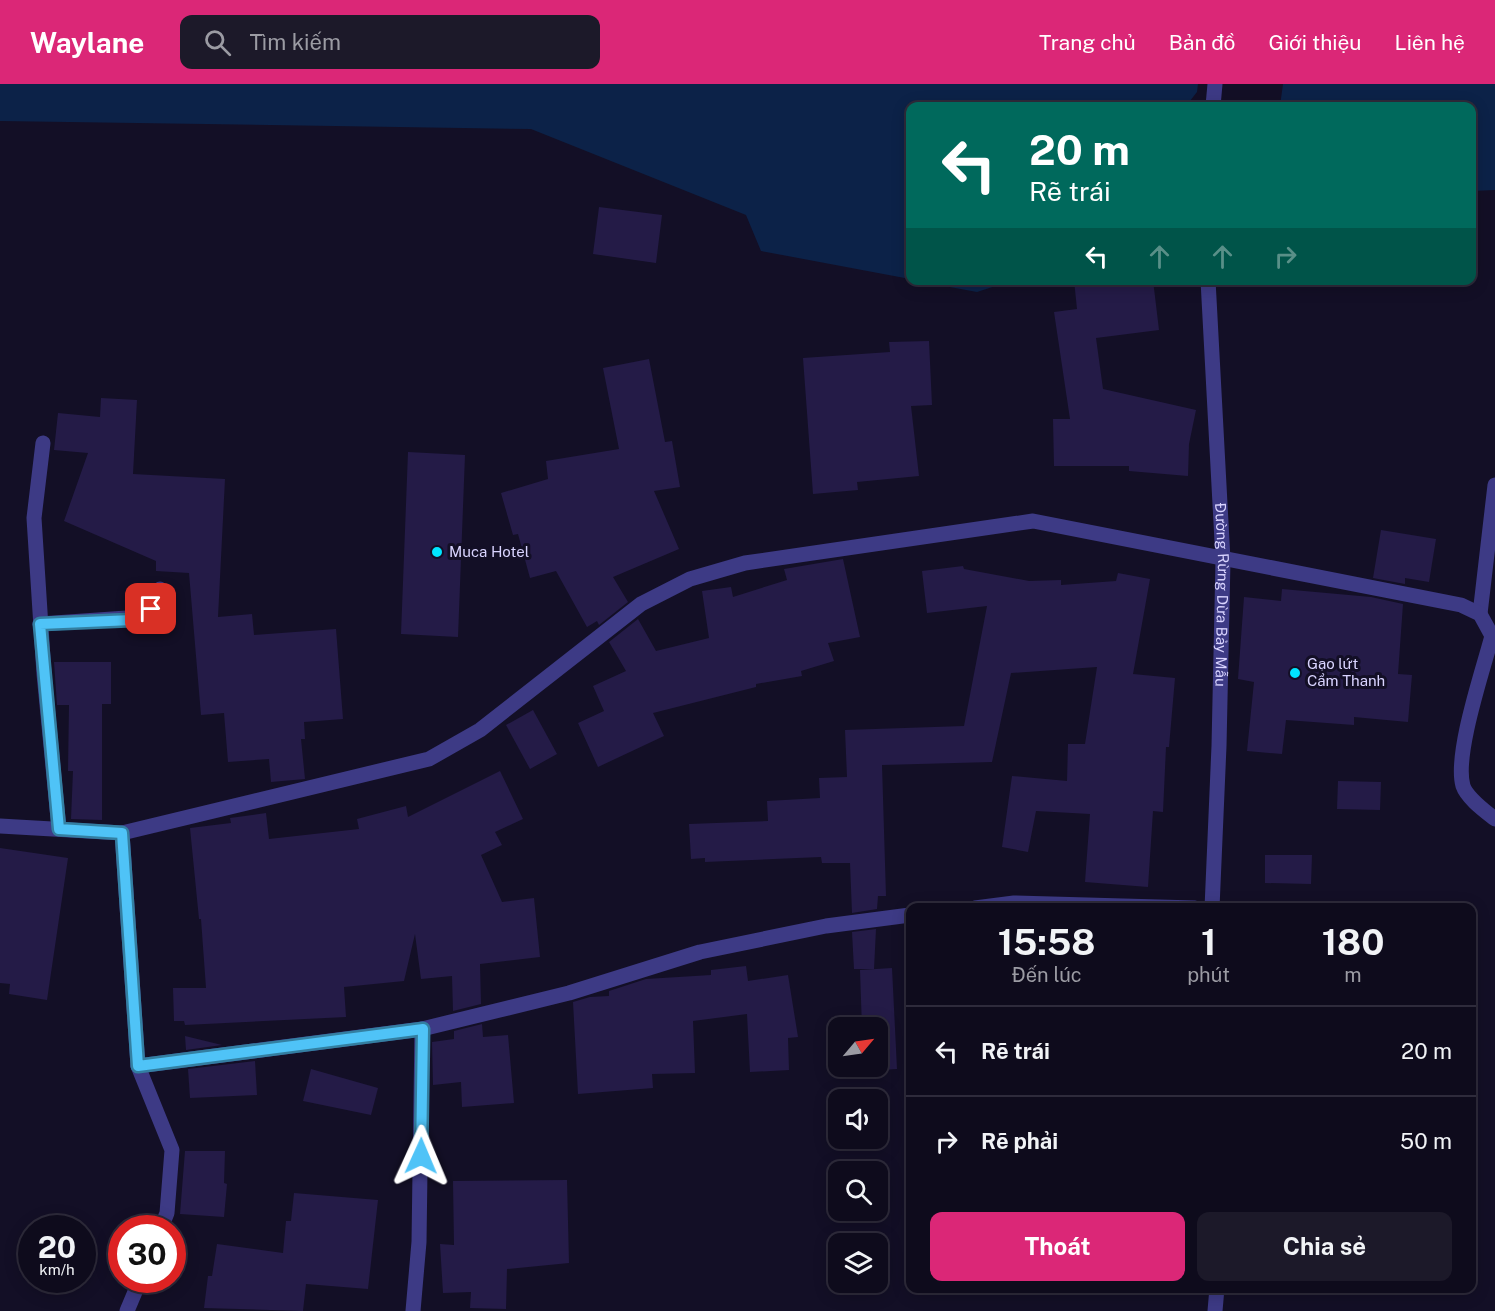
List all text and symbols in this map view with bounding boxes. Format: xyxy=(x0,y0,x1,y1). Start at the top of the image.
search box xyxy=(180,15,600,69)
text: Waylane xyxy=(30,26,144,59)
icon: search xyxy=(201,26,234,59)
text: Tìm kiếm xyxy=(249,29,341,55)
text: Trang chủ xyxy=(1039,30,1136,55)
text: Bản đồ xyxy=(1169,30,1236,55)
text: Giới thiệu xyxy=(1269,30,1362,55)
text: Liên hệ xyxy=(1395,30,1465,55)
text: 20 m xyxy=(1029,125,1130,174)
icon: left xyxy=(930,126,1008,204)
text: Rẽ trái xyxy=(1029,175,1111,207)
icon: left xyxy=(1080,240,1113,273)
icon: ahead xyxy=(1143,240,1176,273)
icon: ahead xyxy=(1206,240,1239,273)
icon: right xyxy=(1269,240,1302,273)
street label: Đường Rừng Dừa Bảy Mẫu xyxy=(1212,502,1232,687)
place label: Muca Hotel xyxy=(449,543,529,560)
marker: Muca Hotel xyxy=(430,545,444,559)
pin xyxy=(125,583,176,634)
icon: arrive xyxy=(134,592,167,625)
place label: Gạo lứt Cẩm Thanh xyxy=(1307,655,1385,689)
marker: Gạo lứt Cẩm Thanh xyxy=(1288,666,1302,680)
text: 15:58 xyxy=(998,921,1096,963)
text: 1 xyxy=(1201,921,1216,963)
text: 180 xyxy=(1322,921,1384,963)
text: Đến lúc xyxy=(1012,963,1082,987)
text: phút xyxy=(1187,963,1230,987)
text: m xyxy=(1344,963,1362,987)
north arrow xyxy=(828,1017,888,1077)
map controls xyxy=(828,1017,888,1293)
icon: left xyxy=(930,1035,963,1068)
text: Rẽ trái xyxy=(981,1038,1050,1064)
text: 20 m xyxy=(1401,1038,1452,1064)
button: sound xyxy=(828,1089,888,1149)
position arrow xyxy=(389,1124,453,1188)
icon: right xyxy=(930,1125,963,1158)
text: Rẽ phải xyxy=(981,1128,1058,1154)
text: 50 m xyxy=(1400,1128,1452,1154)
button: search xyxy=(828,1161,888,1221)
button: Thoát xyxy=(930,1212,1185,1281)
button: Chia sẻ xyxy=(1197,1212,1452,1281)
speed limit sign: 30 xyxy=(108,1215,186,1293)
text: 20 xyxy=(38,1229,76,1265)
button: layers xyxy=(828,1233,888,1293)
text: km/h xyxy=(39,1261,75,1278)

